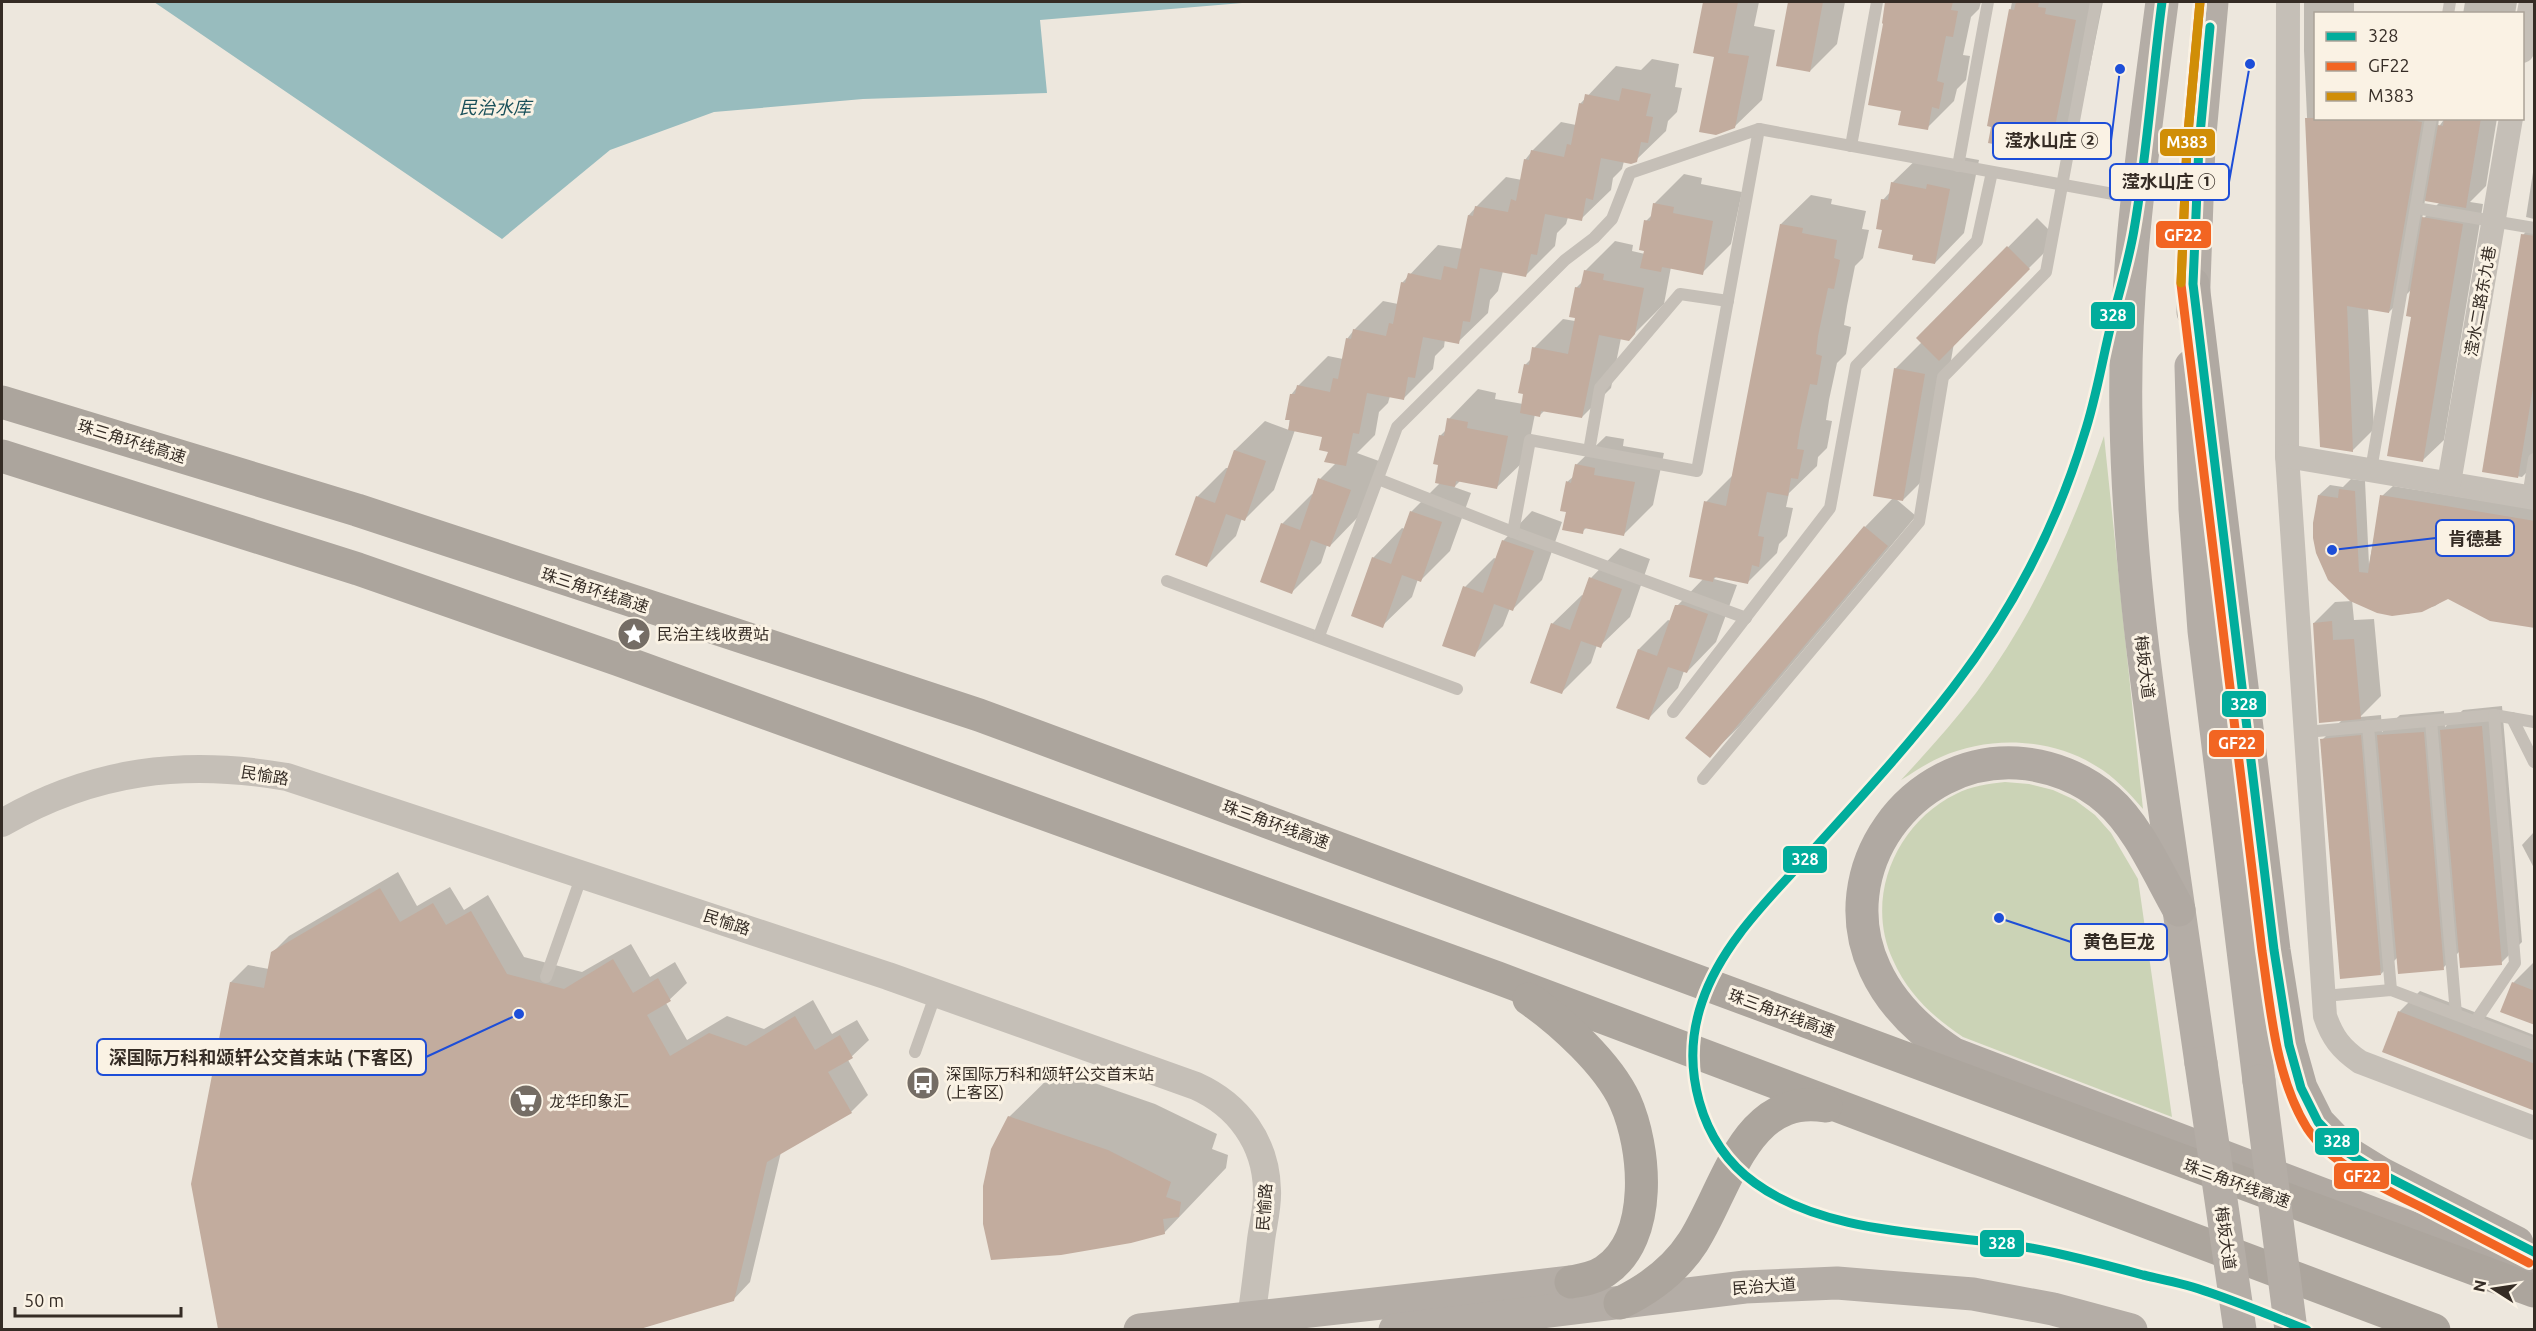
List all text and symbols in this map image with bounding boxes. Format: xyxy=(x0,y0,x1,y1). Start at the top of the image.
legend xyxy=(2314,12,2524,120)
text: 328 xyxy=(2368,25,2398,45)
text: GF22 xyxy=(2368,55,2410,75)
text: M383 xyxy=(2368,85,2414,105)
water label: 民治水库 xyxy=(459,97,534,117)
callout: 滢水山庄 ② xyxy=(1993,123,2111,159)
line badge: M383 xyxy=(2159,128,2216,157)
text: 滢水山庄 ② xyxy=(2005,130,2099,150)
text: M383 xyxy=(2166,133,2208,151)
callout: 滢水山庄 ① xyxy=(2110,164,2229,200)
text: 滢水山庄 ① xyxy=(2122,171,2216,191)
line badge: GF22 xyxy=(2155,220,2212,249)
text: GF22 xyxy=(2164,226,2202,244)
street label: 滢水二路东九巷 xyxy=(2461,244,2499,358)
line badge: 328 xyxy=(2090,301,2136,330)
text: 328 xyxy=(2099,306,2127,324)
street label: 珠三角环线高速 xyxy=(76,416,188,466)
callout: 肯德基 xyxy=(2436,520,2514,556)
text: 肯德基 xyxy=(2448,528,2502,548)
street label: 珠三角环线高速 xyxy=(539,564,651,616)
place icon: 民治主线收费站 xyxy=(616,616,652,652)
place label: 民治主线收费站 xyxy=(657,625,769,643)
street label: 梅坂大道 xyxy=(2132,634,2158,700)
line badge: 328 xyxy=(2221,690,2267,718)
text: 328 xyxy=(2230,695,2258,713)
line badge: GF22 xyxy=(2208,729,2265,758)
text: GF22 xyxy=(2218,734,2256,752)
street label: 民愉路 xyxy=(240,762,290,788)
street label: 珠三角环线高速 xyxy=(1220,796,1332,852)
line badge: 328 xyxy=(1782,845,1828,874)
text: 328 xyxy=(1791,850,1819,868)
street label: 民愉路 xyxy=(701,906,753,938)
callout: 黄色巨龙 xyxy=(2071,924,2167,960)
text: 黄色巨龙 xyxy=(2083,931,2155,951)
street label: 珠三角环线高速 xyxy=(1726,985,1838,1041)
callout: 深国际万科和颂轩公交首末站 (下客区) xyxy=(97,1039,426,1075)
text: 深国际万科和颂轩公交首末站 (下客区) xyxy=(109,1047,413,1068)
bus stop icon: 深国际万科和颂轩公交首末站 (上客区) xyxy=(905,1065,941,1101)
place label: 深国际万科和颂轩公交首末站 (上客区) xyxy=(946,1065,1154,1102)
supermarket icon: 龙华印象汇 xyxy=(508,1083,544,1119)
place label: 龙华印象汇 xyxy=(549,1092,629,1110)
line badge: 328 xyxy=(2314,1127,2360,1156)
text: 328 xyxy=(2323,1132,2351,1150)
street label: 珠三角环线高速 xyxy=(2181,1155,2293,1211)
line badge: GF22 xyxy=(2333,1162,2390,1190)
text: GF22 xyxy=(2343,1167,2381,1185)
street label: 民愉路 xyxy=(1253,1182,1275,1232)
street label: 梅坂大道 xyxy=(2213,1205,2239,1271)
line badge: 328 xyxy=(1979,1229,2025,1258)
text: 328 xyxy=(1988,1234,2016,1252)
north arrow xyxy=(2464,1259,2524,1319)
street label: 民治大道 xyxy=(1731,1275,1797,1297)
text: N xyxy=(2469,1278,2489,1294)
scale bar xyxy=(15,1280,182,1318)
text: 50 m xyxy=(24,1290,64,1310)

